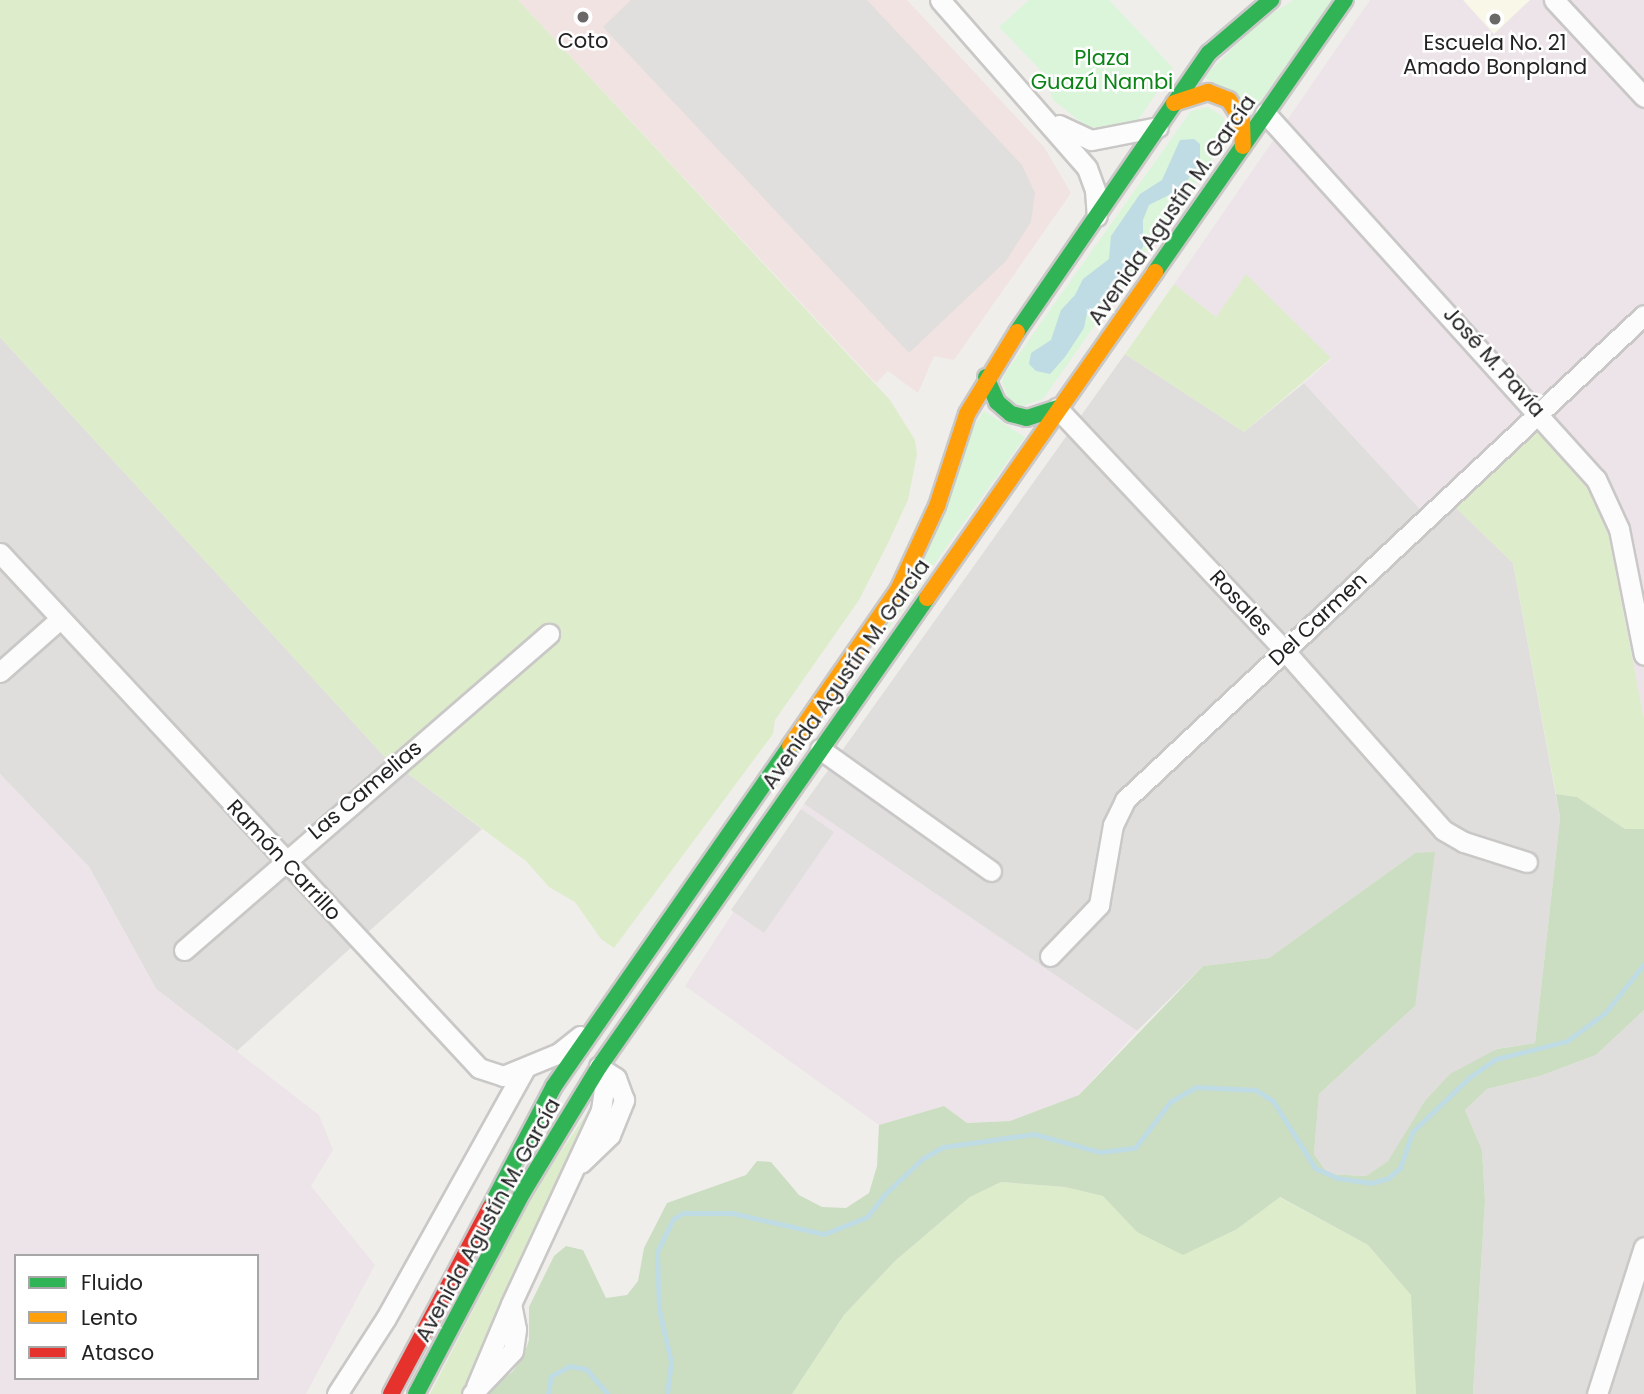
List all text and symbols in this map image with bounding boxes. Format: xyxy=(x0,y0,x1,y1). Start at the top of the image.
marker: Coto xyxy=(575,9,591,25)
marker: Escuela No. 21 Amado Bonpland xyxy=(1487,11,1503,27)
place label: Coto xyxy=(558,28,608,54)
place label: Escuela No. 21 Amado Bonpland xyxy=(1403,30,1587,80)
park label: Plaza Guazú Nambi xyxy=(1031,45,1173,95)
street label: Avenida Agustín M. García xyxy=(1083,90,1261,330)
street label: José M. Pavía xyxy=(1438,302,1550,422)
street label: Avenida Agustín M. García xyxy=(757,554,935,794)
street label: Rosales xyxy=(1204,565,1278,641)
street label: Del Carmen xyxy=(1264,567,1372,671)
street label: Las Camelias xyxy=(303,735,427,845)
street label: Ramón Carrillo xyxy=(222,794,346,926)
street label: Avenida Agustín M. García xyxy=(410,1094,566,1346)
legend xyxy=(14,1254,259,1380)
text: Fluido xyxy=(81,1268,143,1297)
text: Lento xyxy=(81,1303,138,1332)
text: Atasco xyxy=(81,1338,154,1367)

